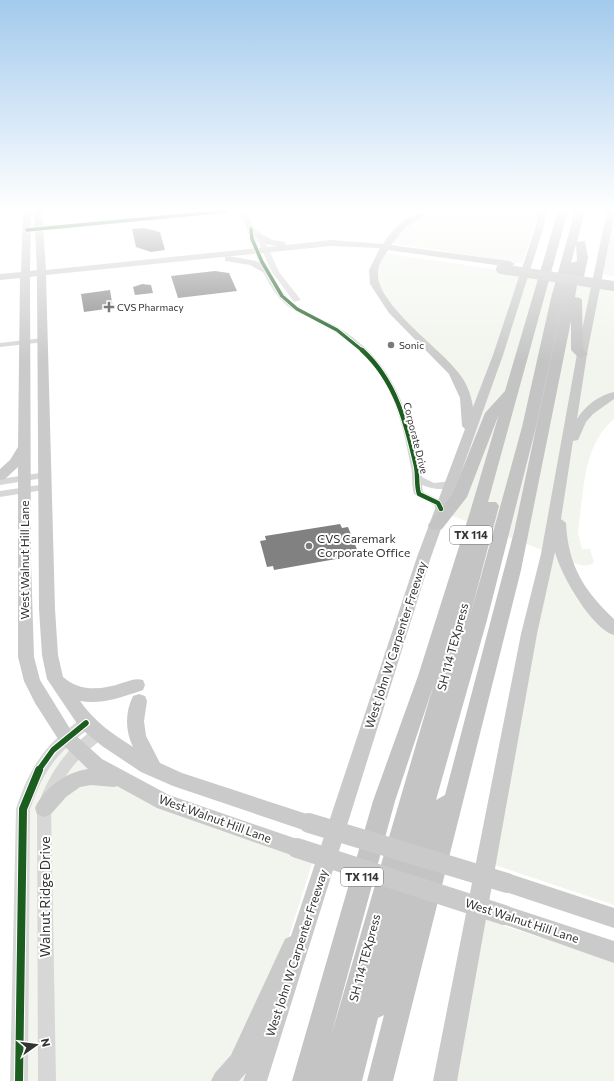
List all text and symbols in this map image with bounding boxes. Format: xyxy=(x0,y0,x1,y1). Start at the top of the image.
place label: CVS Pharmacy xyxy=(117,301,184,313)
marker: CVS Pharmacy xyxy=(104,302,114,312)
place label: Sonic xyxy=(399,339,424,351)
marker: Sonic xyxy=(386,340,396,350)
street label: Corporate Drive xyxy=(401,401,431,475)
street label: West Walnut Hill Lane xyxy=(17,501,31,619)
road number: TX 114 xyxy=(450,526,492,544)
place label: CVS Caremark Corporate Office xyxy=(317,531,410,559)
marker: CVS Caremark Corporate Office xyxy=(304,541,314,551)
street label: West John W Carpenter Freeway xyxy=(361,559,430,730)
street label: SH 114 TEXpress xyxy=(434,601,470,692)
street label: West Walnut Hill Lane xyxy=(157,791,274,845)
street label: Walnut Ridge Drive xyxy=(36,836,53,958)
street label: West John W Carpenter Freeway xyxy=(262,867,331,1038)
road number: TX 114 xyxy=(341,868,383,886)
street label: West Walnut Hill Lane xyxy=(464,895,581,945)
street label: SH 114 TEXpress xyxy=(346,912,382,1003)
north arrow xyxy=(16,1025,56,1065)
text: N xyxy=(39,1037,53,1048)

